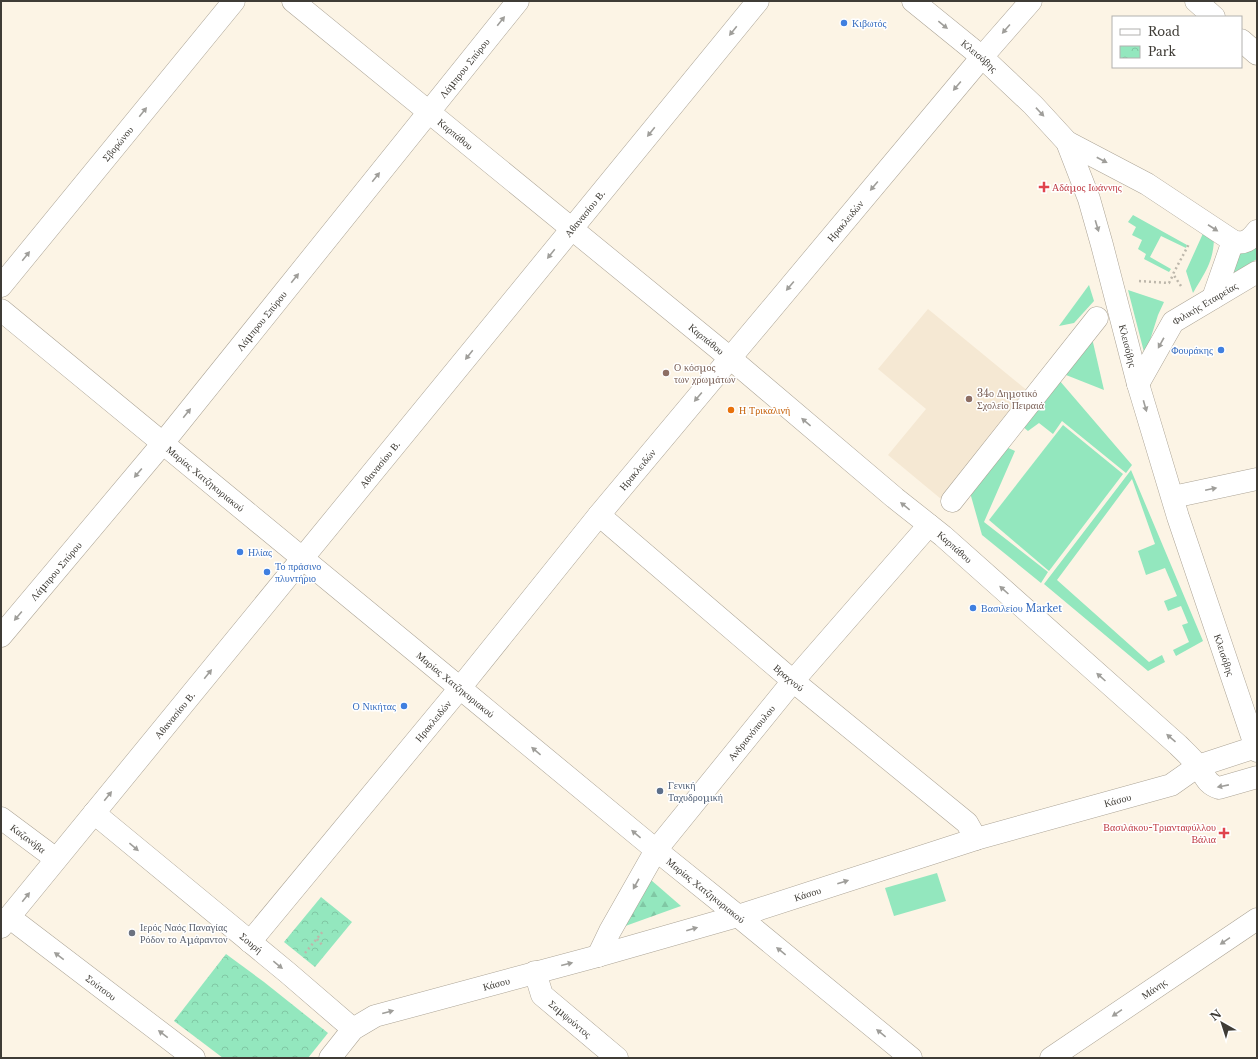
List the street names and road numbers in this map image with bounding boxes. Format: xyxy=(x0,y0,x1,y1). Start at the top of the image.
street label: Λάμπρου Σπύρου xyxy=(436,35,492,101)
street label: Κλεισόβης xyxy=(959,36,1000,75)
street label: Καρπάθου xyxy=(435,115,476,152)
street label: Σβορώνου xyxy=(99,123,136,164)
street label: Αθανασίου Β. xyxy=(561,187,608,239)
street label: Ηρακλειδών xyxy=(824,197,866,244)
street label: Φιλικής Εταιρείας xyxy=(1170,279,1240,328)
street label: Λάμπρου Σπύρου xyxy=(233,288,289,353)
street label: Καρπάθου xyxy=(686,320,727,357)
street label: Κλεισόβης xyxy=(1116,323,1140,368)
street label: Αθανασίου Β. xyxy=(356,438,403,490)
street label: Μαρίας Χατζηκυριακού xyxy=(164,443,247,514)
street label: Ηρακλειδών xyxy=(616,446,659,493)
street label: Καρπάθου xyxy=(935,528,975,566)
street label: Λάμπρου Σπύρου xyxy=(27,539,84,603)
street label: Κλεισόβης xyxy=(1211,632,1238,678)
street label: Μαρίας Χατζηκυριακού xyxy=(414,649,497,720)
street label: Βραχνού xyxy=(771,661,807,694)
street label: Αθανασίου Β. xyxy=(151,689,198,741)
street label: Ηρακλειδών xyxy=(412,697,454,744)
street label: Ανδριανόπουλου xyxy=(725,702,778,763)
street label: Κάσου xyxy=(1102,790,1132,810)
street label: Καζανόβα xyxy=(8,821,49,856)
street label: Μαρίας Χατζηκυριακού xyxy=(664,855,748,926)
street label: Κάσου xyxy=(792,883,822,904)
street label: Σουρή xyxy=(237,930,266,956)
street label: Σούτσου xyxy=(83,971,119,1003)
street label: Κάσου xyxy=(481,974,511,993)
street label: Μάνης xyxy=(1139,975,1169,1002)
street label: Σαμψούντος xyxy=(546,997,594,1041)

